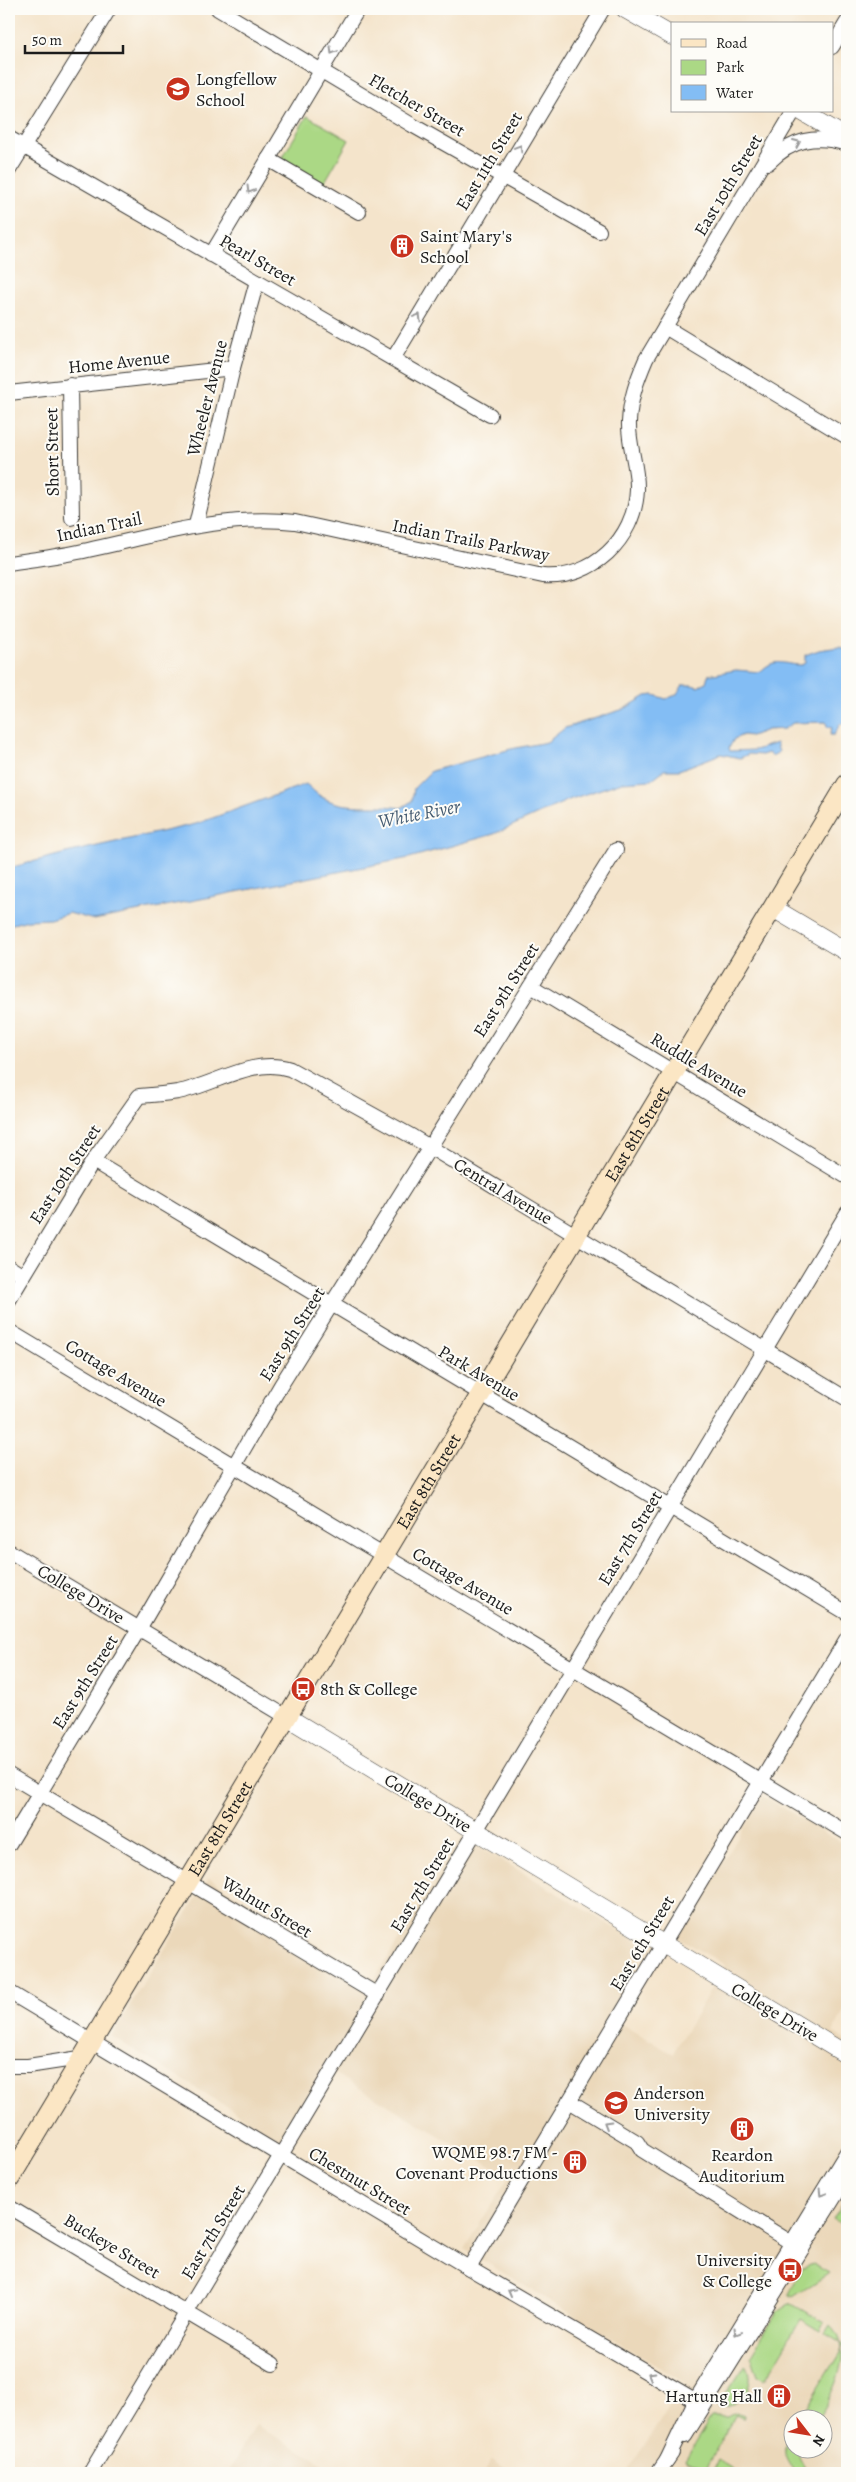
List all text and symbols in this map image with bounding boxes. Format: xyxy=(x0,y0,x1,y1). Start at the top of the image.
scale bar xyxy=(25,22,122,54)
legend xyxy=(671,22,834,112)
text: 50 m xyxy=(32,30,62,50)
text: Road xyxy=(716,33,748,53)
one-way arrow xyxy=(330,45,340,54)
text: Park xyxy=(716,57,745,77)
place label: Longfellow School xyxy=(196,67,277,112)
street label: Fletcher Street xyxy=(364,68,470,142)
school or university icon: Longfellow School xyxy=(165,76,191,102)
text: Water xyxy=(715,83,753,103)
street label: East 11th Street xyxy=(450,107,528,215)
street label: East 10th Street xyxy=(688,130,768,240)
one-way arrow xyxy=(792,138,801,149)
one-way arrow xyxy=(513,144,523,153)
one-way arrow xyxy=(247,185,257,194)
place label: Saint Mary's School xyxy=(420,224,512,269)
street label: Pearl Street xyxy=(215,228,301,292)
building icon: Saint Mary's School xyxy=(389,233,415,259)
one-way arrow xyxy=(412,313,422,322)
street label: Wheeler Avenue xyxy=(181,337,233,460)
street label: Home Avenue xyxy=(67,345,171,379)
street label: Short Street xyxy=(39,407,65,497)
street label: Indian Trail xyxy=(54,506,144,548)
street label: Indian Trails Parkway xyxy=(390,513,553,567)
water label: White River xyxy=(376,793,464,835)
street label: East 9th Street xyxy=(467,938,545,1042)
street label: Ruddle Avenue xyxy=(646,1027,752,1103)
street label: East 8th Street xyxy=(599,1082,675,1186)
street label: East 10th Street xyxy=(24,1119,106,1229)
street label: Central Avenue xyxy=(449,1152,557,1230)
street label: East 9th Street xyxy=(253,1282,331,1386)
street label: Cottage Avenue xyxy=(61,1333,171,1413)
street label: Park Avenue xyxy=(434,1339,524,1407)
street label: East 8th Street xyxy=(390,1429,466,1534)
street label: East 7th Street xyxy=(592,1486,668,1590)
street label: Cottage Avenue xyxy=(408,1541,518,1621)
street label: College Drive xyxy=(33,1559,129,1629)
street label: East 9th Street xyxy=(46,1630,124,1734)
bus stop icon: 8th & College xyxy=(290,1676,316,1702)
place label: 8th & College xyxy=(320,1677,418,1701)
street label: College Drive xyxy=(380,1768,476,1838)
street label: East 8th Street xyxy=(182,1776,258,1881)
street label: East 7th Street xyxy=(384,1833,460,1937)
street label: Walnut Street xyxy=(216,1870,317,1943)
street label: East 6th Street xyxy=(604,1891,680,1995)
street label: College Drive xyxy=(727,1977,823,2047)
place label: Anderson University xyxy=(633,2081,711,2126)
school or university icon: Anderson University xyxy=(603,2090,629,2116)
building icon: Reardon Auditorium xyxy=(729,2116,755,2142)
one-way arrow xyxy=(604,2120,613,2130)
place label: WQME 98.7 FM - Covenant Productions xyxy=(395,2140,558,2185)
street label: Chestnut Street xyxy=(304,2141,416,2221)
place label: Reardon Auditorium xyxy=(698,2143,785,2188)
building icon: WQME 98.7 FM - Covenant Productions xyxy=(562,2149,588,2175)
street label: East 7th Street xyxy=(175,2180,251,2284)
one-way arrow xyxy=(818,2188,828,2197)
street label: Buckeye Street xyxy=(59,2208,165,2284)
place label: University & College xyxy=(696,2248,773,2293)
bus stop icon: University & College xyxy=(777,2257,803,2283)
one-way arrow xyxy=(508,2288,517,2298)
one-way arrow xyxy=(733,2327,743,2336)
one-way arrow xyxy=(648,2371,657,2381)
building icon: Hartung Hall xyxy=(766,2383,792,2409)
place label: Hartung Hall xyxy=(665,2384,763,2408)
north arrow xyxy=(784,2410,834,2460)
text: N xyxy=(808,2431,829,2450)

